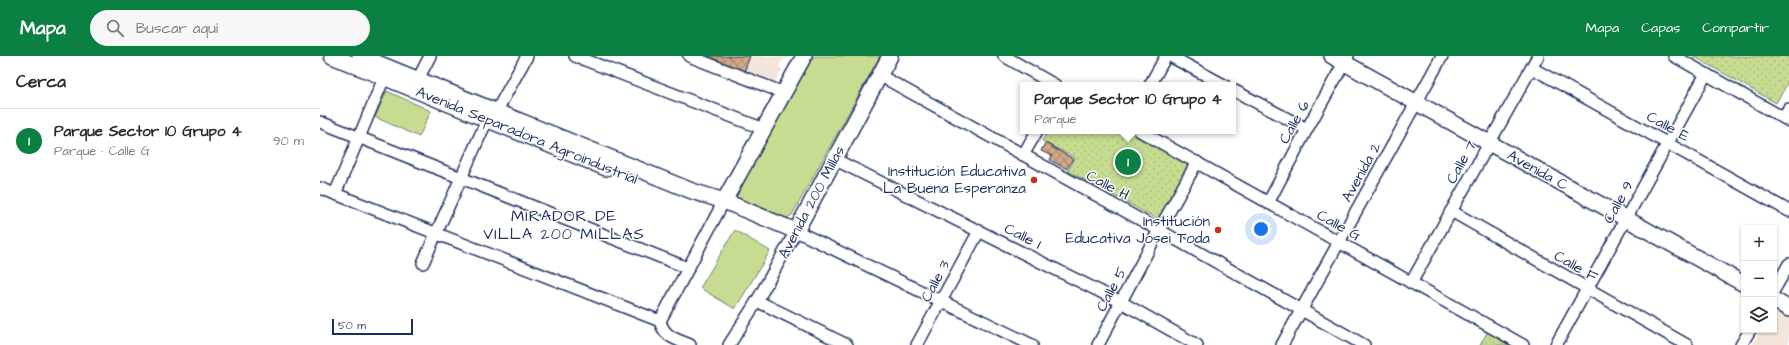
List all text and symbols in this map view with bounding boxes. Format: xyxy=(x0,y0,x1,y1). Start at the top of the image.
search box xyxy=(90,10,370,46)
text: Mapa xyxy=(20,15,66,42)
icon: search xyxy=(104,17,126,39)
text: Buscar aquí xyxy=(136,18,218,39)
text: Mapa xyxy=(1586,18,1619,38)
text: Capas xyxy=(1641,18,1680,38)
text: Compartir xyxy=(1702,18,1769,38)
text: Cerca xyxy=(16,70,66,94)
street label: Avenida Separadora Agroindustrial xyxy=(412,81,641,191)
popup xyxy=(1020,82,1236,134)
text: Parque Sector 10 Grupo 4 xyxy=(1034,89,1222,110)
street label: Calle 6 xyxy=(1274,96,1315,148)
street label: Calle E xyxy=(1643,106,1693,147)
text: Parque xyxy=(1034,110,1077,128)
text: Parque Sector 10 Grupo 4 xyxy=(54,121,242,142)
text: 1 xyxy=(28,132,30,150)
text: 90 m xyxy=(273,132,304,150)
street label: Calle 7 xyxy=(1441,137,1482,188)
street label: Avenida 2 xyxy=(1336,138,1387,206)
text: Parque · Calle G xyxy=(54,142,150,160)
street label: Avenida 200 Millas xyxy=(773,142,850,262)
street label: Avenida C xyxy=(1503,145,1573,196)
pin: 1 xyxy=(1115,147,1141,177)
place label: Institución Educativa La Buena Esperanza xyxy=(883,161,1026,199)
street label: Calle H xyxy=(1082,165,1133,206)
marker: Institución Educativa La Buena Esperanza xyxy=(1029,175,1039,185)
street label: Calle 9 xyxy=(1598,177,1639,227)
district label: MIRADOR DE VILLA 200 MILLAS xyxy=(483,205,645,245)
street label: Calle G xyxy=(1313,205,1365,246)
place label: Institución Educativa Josei Toda xyxy=(1066,211,1210,249)
street label: Calle I xyxy=(1000,218,1045,255)
your location xyxy=(1251,219,1271,239)
marker: Institución Educativa Josei Toda xyxy=(1213,225,1223,235)
map controls xyxy=(1741,225,1777,333)
button: + xyxy=(1741,225,1777,261)
street label: Calle F xyxy=(1550,245,1602,288)
street label: Calle 3 xyxy=(916,256,955,306)
button: − xyxy=(1741,261,1777,297)
street label: Calle 5 xyxy=(1091,263,1132,315)
button: layers xyxy=(1741,297,1777,333)
scale bar xyxy=(332,317,413,336)
text: 50 m xyxy=(338,318,366,333)

